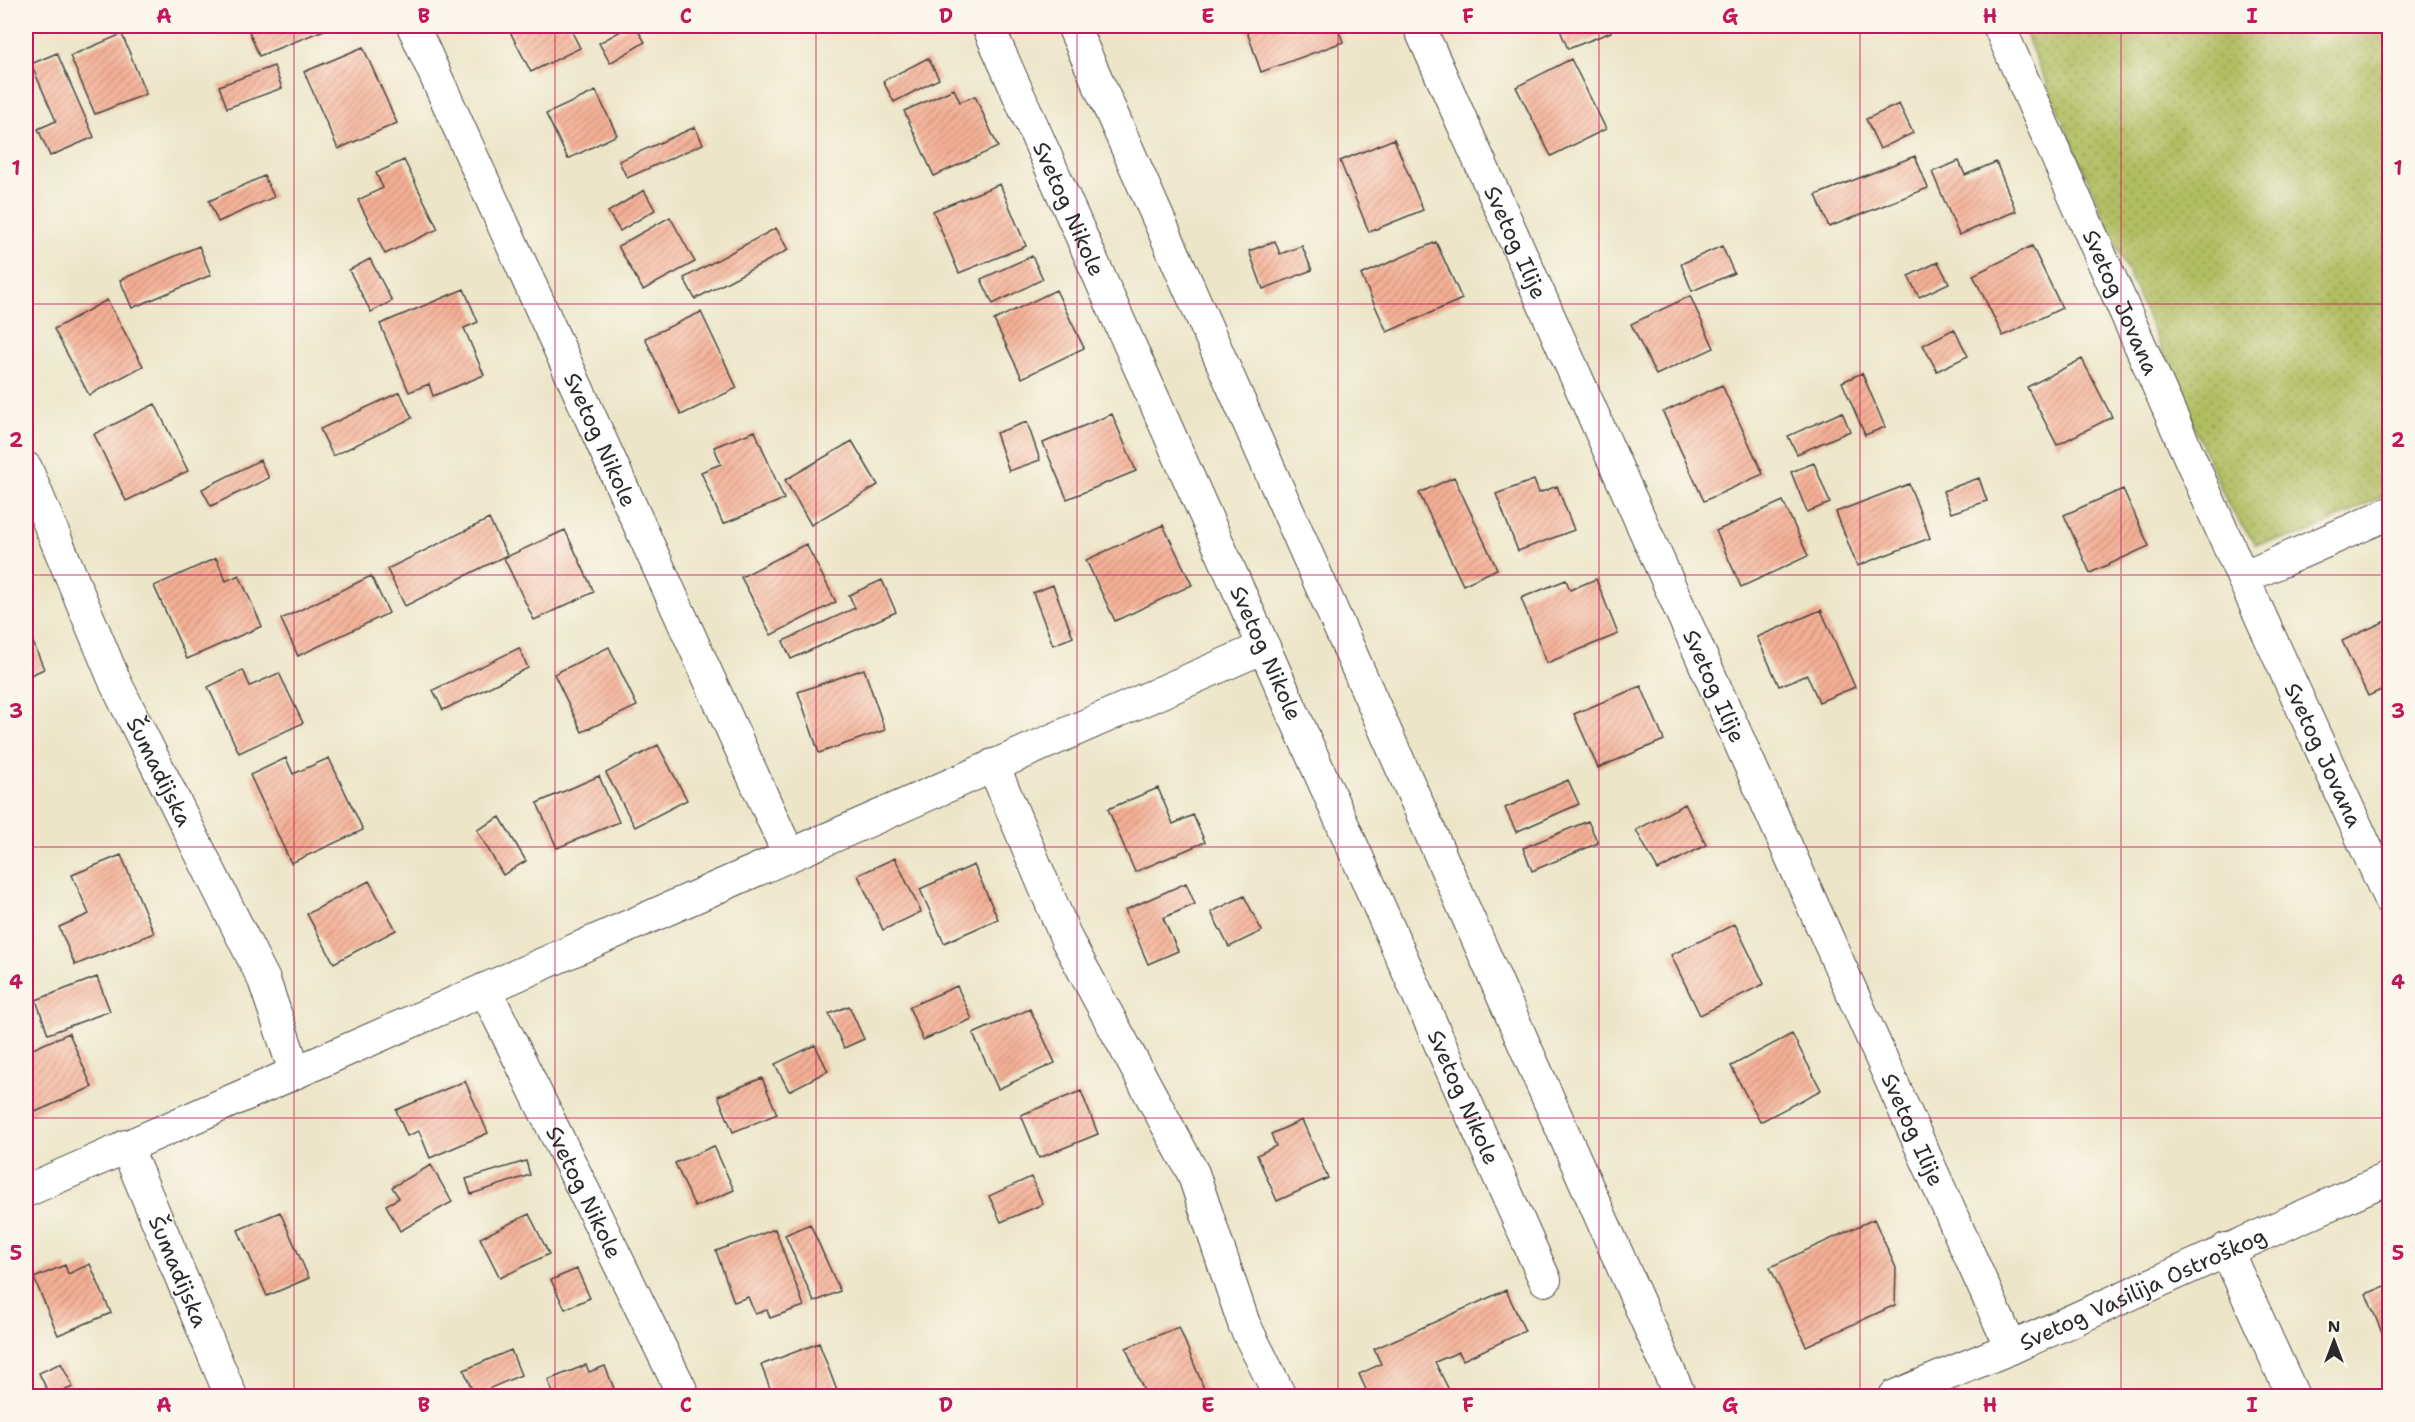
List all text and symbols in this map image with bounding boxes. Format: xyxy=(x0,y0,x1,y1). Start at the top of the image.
text: A xyxy=(156,3,172,29)
text: B xyxy=(418,3,430,29)
text: C xyxy=(680,3,692,29)
text: D xyxy=(939,3,953,29)
text: E xyxy=(1201,3,1215,29)
text: F xyxy=(1462,3,1474,29)
text: G xyxy=(1722,3,1738,29)
text: H xyxy=(1983,3,1997,29)
text: I xyxy=(2246,3,2258,29)
street label: Svetog Nikole xyxy=(1027,137,1112,281)
text: 1 xyxy=(11,155,21,181)
text: 1 xyxy=(2393,155,2403,181)
street label: Svetog Ilije xyxy=(1478,181,1554,303)
street label: Svetog Jovana xyxy=(2076,225,2166,380)
street label: Svetog Nikole xyxy=(558,368,644,511)
text: 2 xyxy=(9,427,23,453)
text: 2 xyxy=(2391,427,2405,453)
street label: Svetog Nikole xyxy=(1224,581,1309,725)
street label: Svetog Ilije xyxy=(1677,625,1752,747)
street label: Svetog Jovana xyxy=(2278,678,2370,832)
text: 3 xyxy=(9,698,23,724)
text: 3 xyxy=(2391,698,2405,724)
street label: Šumadijska xyxy=(120,712,199,832)
text: 4 xyxy=(9,969,23,995)
text: 4 xyxy=(2391,969,2405,995)
street label: Svetog Nikole xyxy=(1421,1025,1506,1169)
street label: Svetog Ilije xyxy=(1875,1068,1951,1191)
street label: Svetog Nikole xyxy=(540,1121,629,1263)
street label: Šumadijska xyxy=(142,1211,215,1332)
street label: Svetog Vasilija Ostroškog xyxy=(2015,1220,2271,1357)
text: 5 xyxy=(10,1240,22,1266)
text: 5 xyxy=(2392,1240,2404,1266)
north arrow xyxy=(2304,1311,2364,1371)
text: N xyxy=(2328,1316,2340,1337)
text: A xyxy=(156,1392,172,1418)
text: B xyxy=(418,1392,430,1418)
text: C xyxy=(680,1392,692,1418)
text: D xyxy=(939,1392,953,1418)
text: E xyxy=(1201,1392,1215,1418)
text: F xyxy=(1462,1392,1474,1418)
text: G xyxy=(1722,1392,1738,1418)
text: H xyxy=(1983,1392,1997,1418)
text: I xyxy=(2246,1392,2258,1418)

